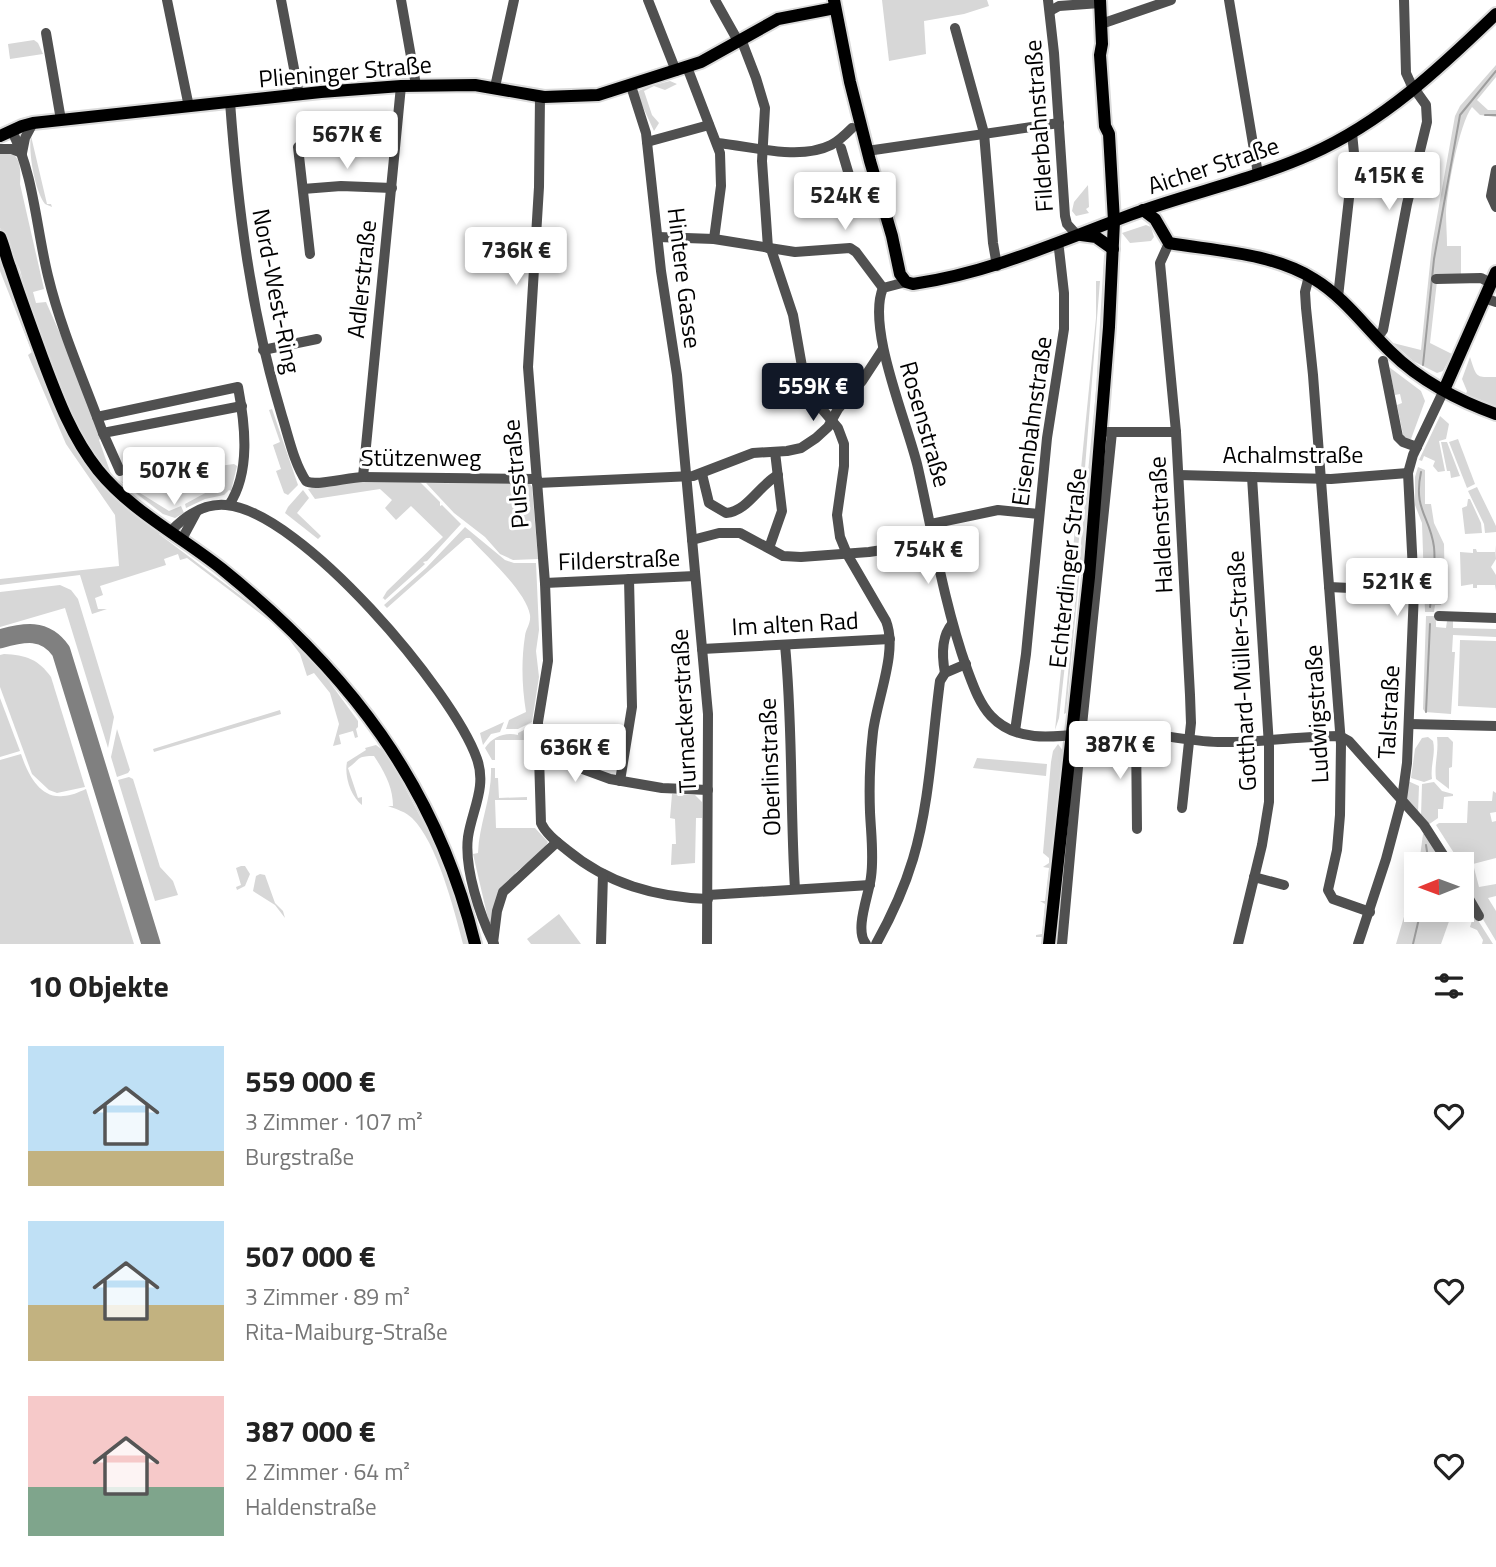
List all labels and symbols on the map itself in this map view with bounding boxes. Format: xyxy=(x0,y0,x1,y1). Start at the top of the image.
street label: Filderbahnstraße xyxy=(1014,39,1062,213)
street label: Plieninger Straße xyxy=(257,46,433,96)
pin: 567K € xyxy=(290,111,404,171)
street label: Aicher Straße xyxy=(1143,127,1283,203)
pin: 415K € xyxy=(1332,152,1446,212)
pin: 524K € xyxy=(788,173,902,232)
street label: Nord-West-Ring xyxy=(243,205,311,377)
street label: Hintere Gasse xyxy=(659,206,711,350)
street label: Adlerstraße xyxy=(337,218,385,340)
pin: 736K € xyxy=(459,228,573,287)
street label: Eisenbahnstraße xyxy=(1001,334,1061,508)
street label: Rosenstraße xyxy=(891,357,961,491)
pin: 559K € xyxy=(756,364,870,423)
street label: Pulsstraße xyxy=(492,418,538,530)
street label: Achalmstraße xyxy=(1223,436,1363,472)
street label: Stützenweg xyxy=(361,439,481,475)
pin: 507K € xyxy=(117,448,231,507)
street label: Haldenstraße xyxy=(1138,456,1182,594)
street label: Echterdinger Straße xyxy=(1039,466,1095,670)
pin: 754K € xyxy=(871,526,985,586)
street label: Filderstraße xyxy=(557,539,681,579)
street label: Gotthard-Müller-Straße xyxy=(1217,550,1265,792)
pin: 521K € xyxy=(1340,558,1454,618)
street label: Im alten Rad xyxy=(731,602,859,644)
street label: Turnackerstraße xyxy=(661,628,705,794)
street label: Ludwigstraße xyxy=(1294,644,1338,784)
street label: Talstraße xyxy=(1368,664,1408,760)
street label: Oberlinstraße xyxy=(749,697,789,837)
pin: 387K € xyxy=(1063,722,1177,781)
pin: 636K € xyxy=(518,724,632,784)
north arrow xyxy=(1404,852,1474,922)

